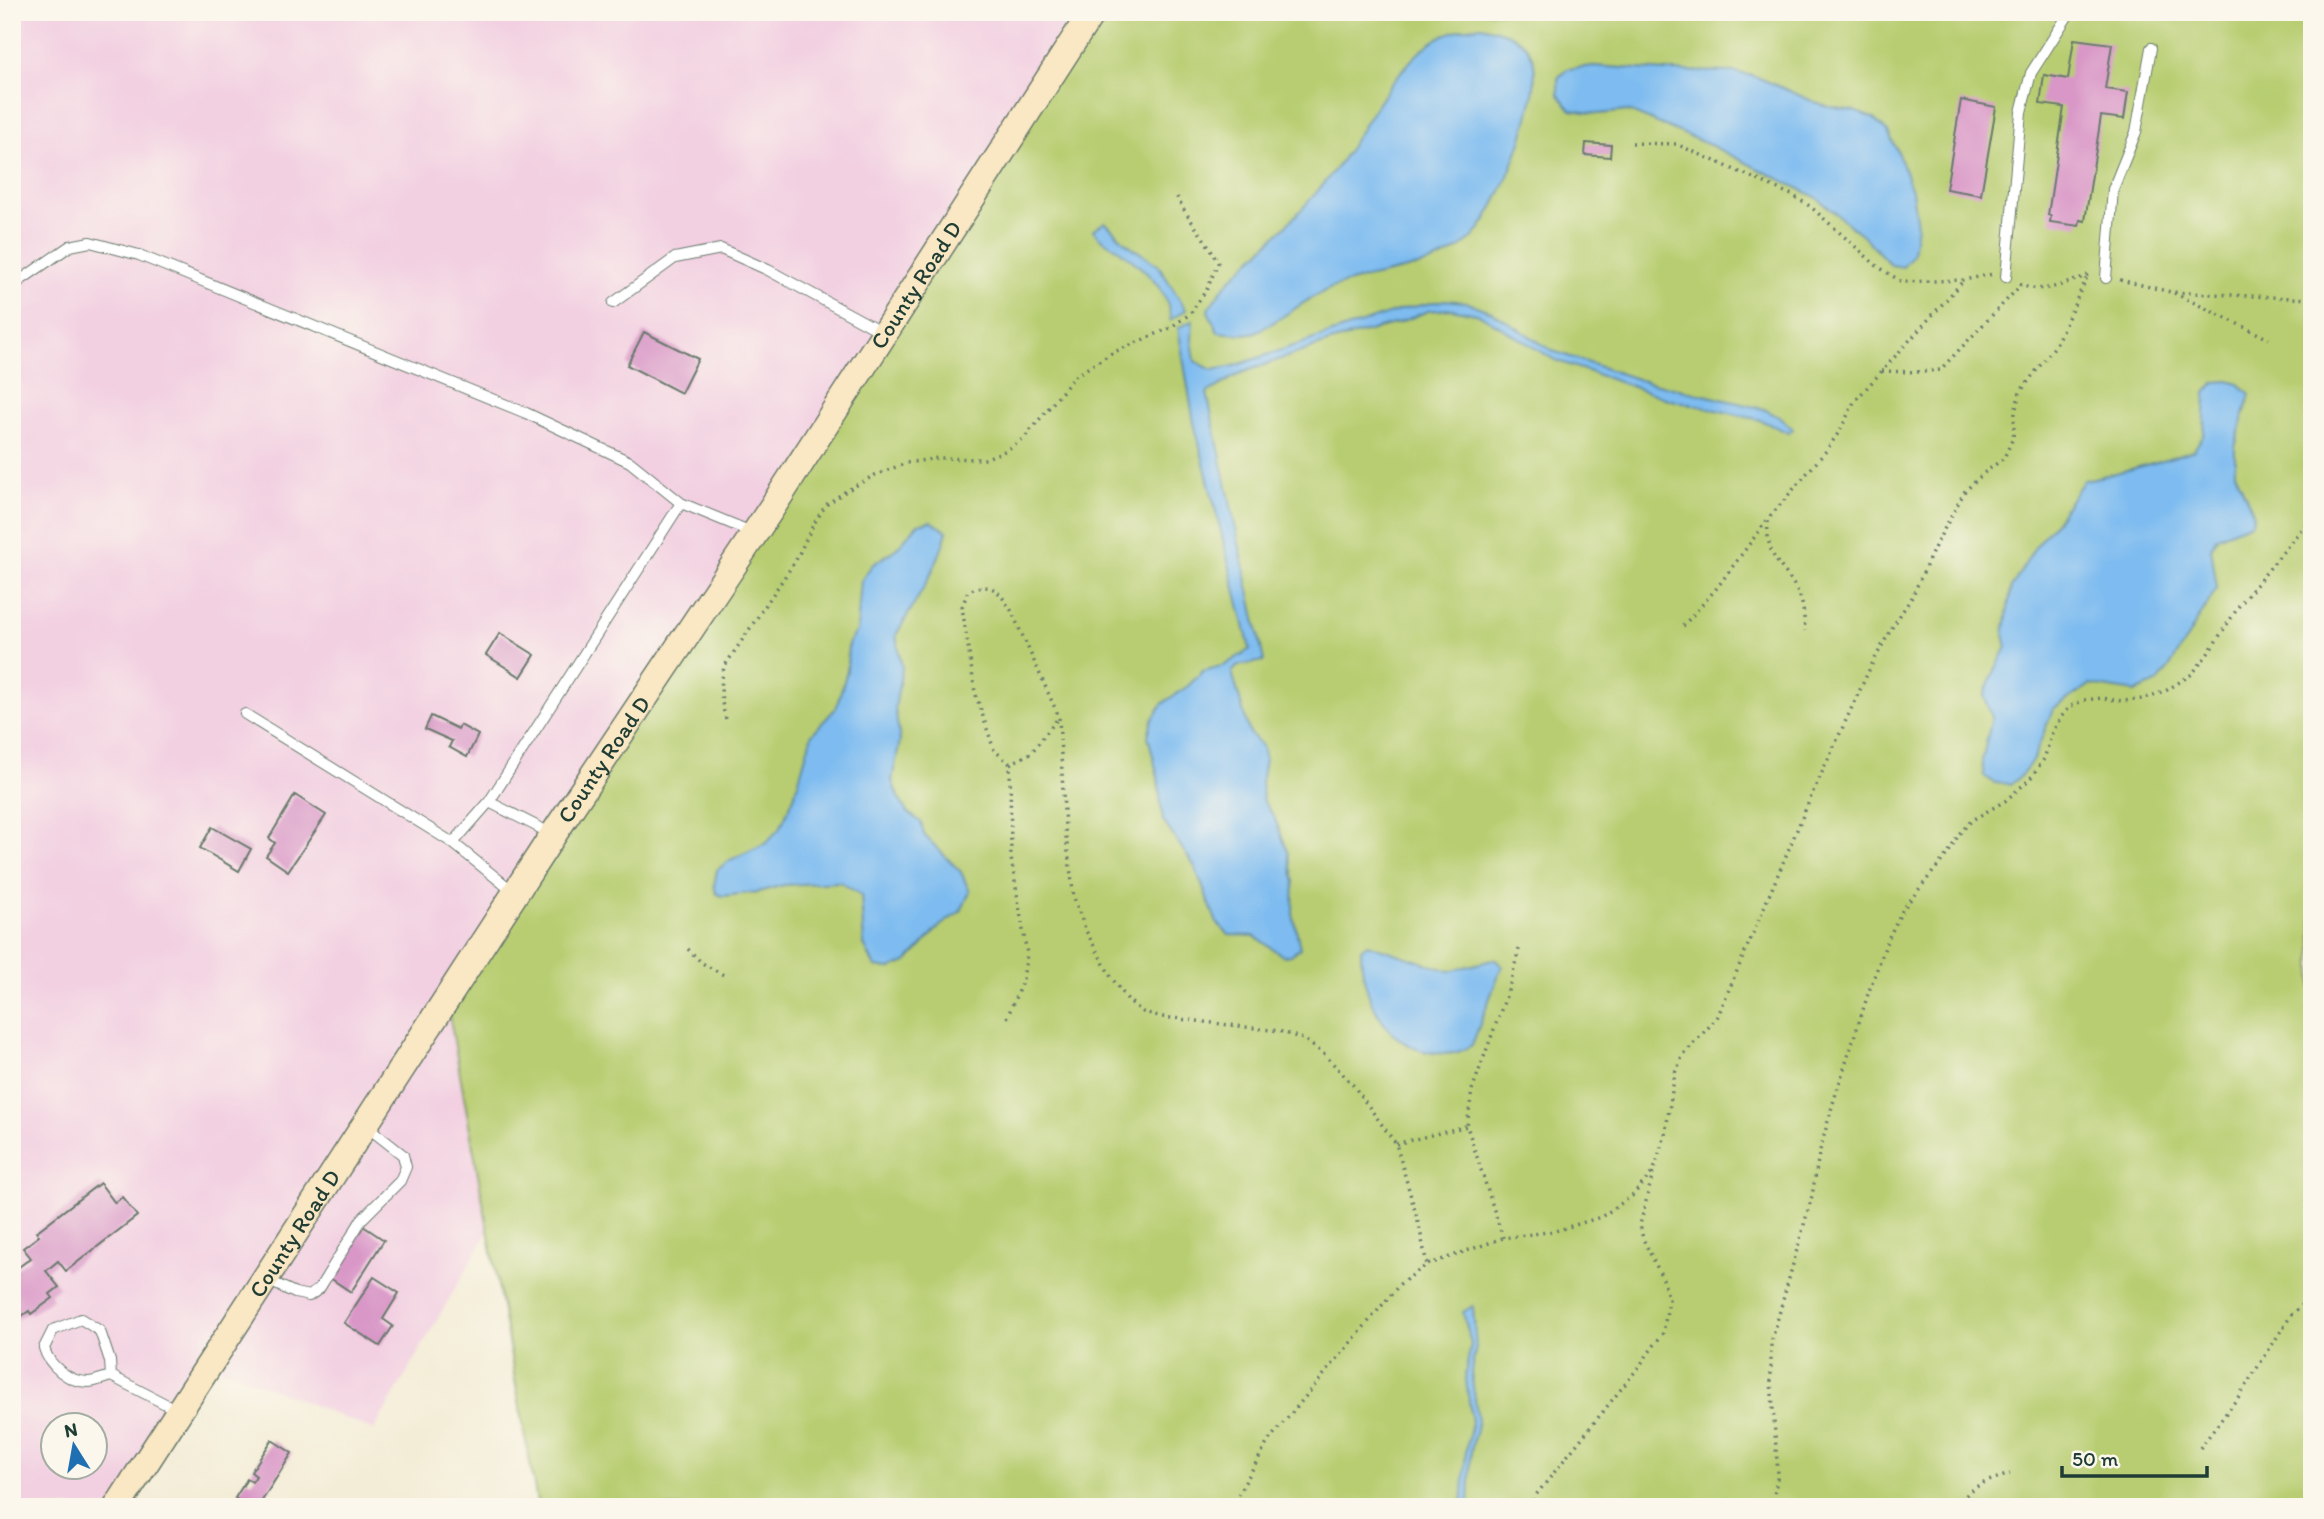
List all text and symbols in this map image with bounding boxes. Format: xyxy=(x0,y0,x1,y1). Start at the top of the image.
street label: County Road D xyxy=(864,216,967,354)
street label: County Road D xyxy=(551,691,656,828)
street label: County Road D xyxy=(243,1164,346,1303)
north arrow xyxy=(38,1410,108,1480)
text: N xyxy=(62,1417,79,1442)
scale bar xyxy=(2062,1435,2207,1479)
text: 50 m xyxy=(2072,1446,2119,1471)

